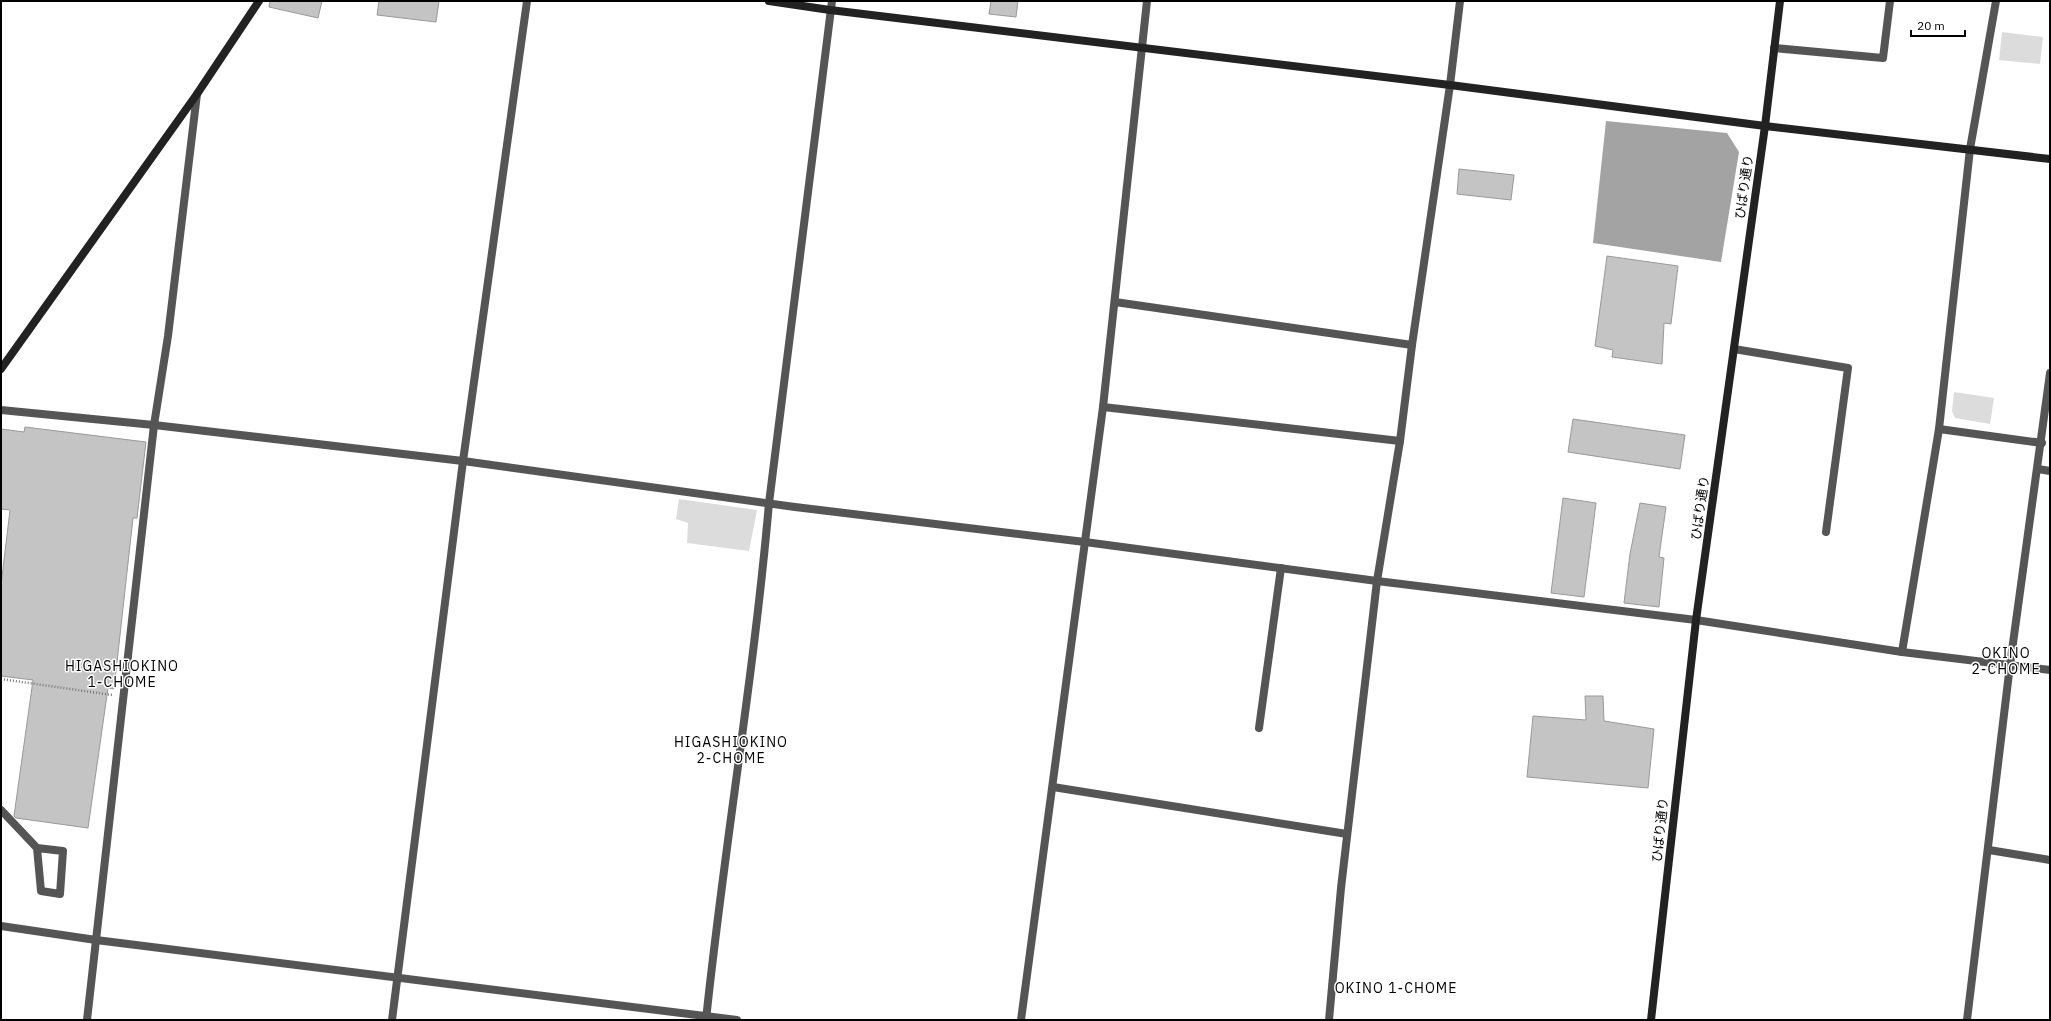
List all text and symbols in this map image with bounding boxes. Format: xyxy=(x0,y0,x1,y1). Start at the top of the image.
scale bar xyxy=(1911,12,1965,38)
text: 20 m xyxy=(1917,18,1945,33)
street label: ひばり通り xyxy=(1731,154,1757,220)
street label: ひばり通り xyxy=(1687,475,1713,541)
district label: OKINO 2-CHOME xyxy=(1971,644,2041,678)
district label: HIGASHIOKINO 1-CHOME xyxy=(65,657,179,691)
district label: HIGASHIOKINO 2-CHOME xyxy=(674,733,788,767)
street label: ひばり通り xyxy=(1648,797,1672,863)
district label: OKINO 1-CHOME xyxy=(1335,979,1457,997)

